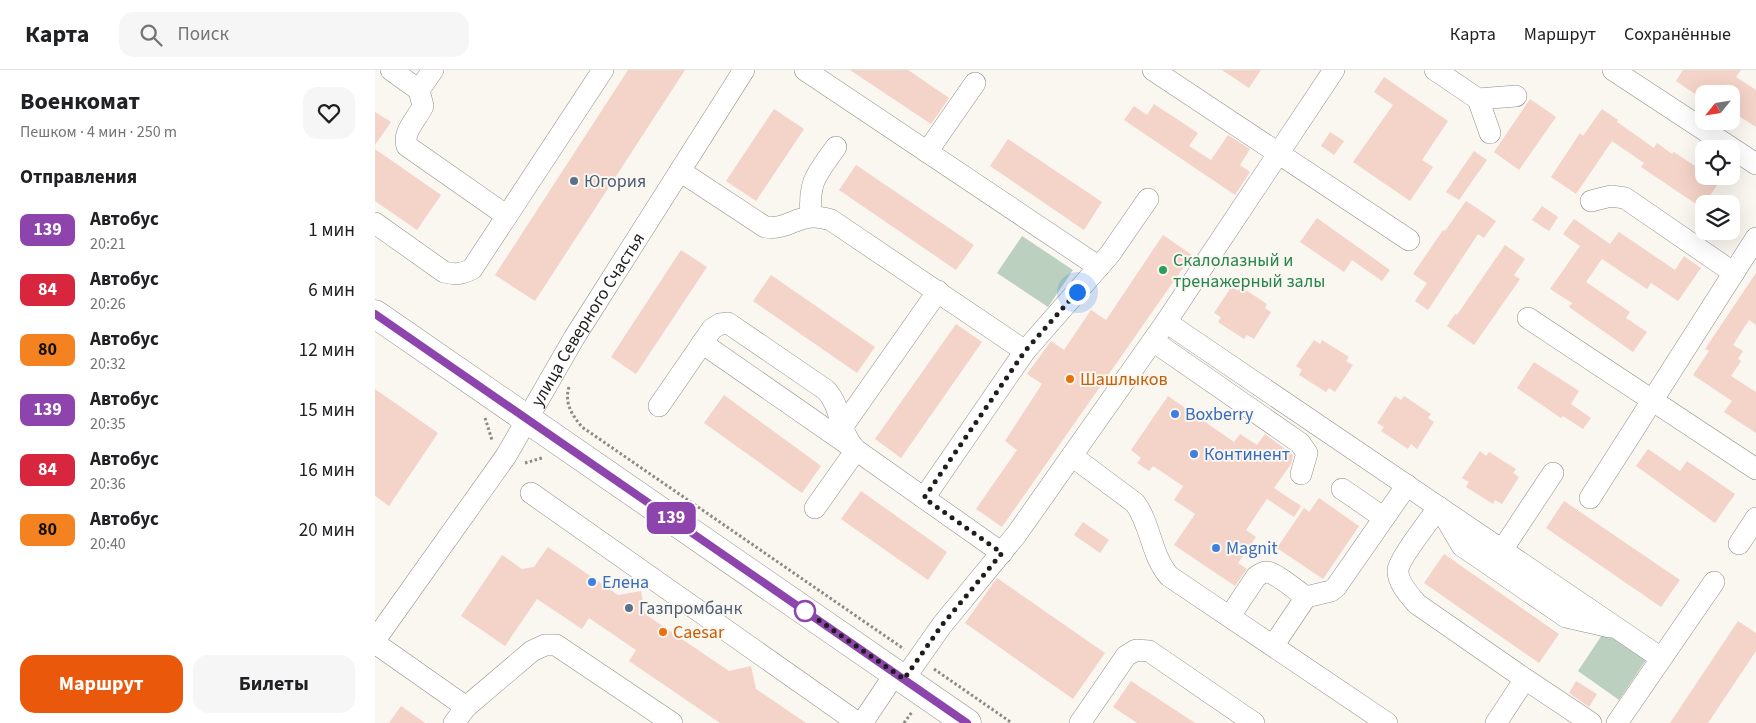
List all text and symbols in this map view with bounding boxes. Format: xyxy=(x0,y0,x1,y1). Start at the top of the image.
search box xyxy=(119,12,469,57)
text: Карта xyxy=(25,17,89,52)
icon: search xyxy=(137,21,165,49)
text: Поиск xyxy=(177,21,229,48)
text: Карта xyxy=(1450,22,1496,47)
text: Маршрут xyxy=(1524,22,1596,47)
text: Сохранённые xyxy=(1624,22,1731,47)
text: Военкомат xyxy=(20,84,140,119)
north arrow xyxy=(1695,85,1740,130)
map controls xyxy=(1695,85,1740,240)
button: heart xyxy=(303,87,355,139)
text: Пешком · 4 мин · 250 m xyxy=(20,121,177,143)
button: locate xyxy=(1695,140,1740,185)
text: Отправления xyxy=(20,164,137,191)
place label: Югория xyxy=(584,169,646,194)
marker: Югория xyxy=(568,175,580,187)
button: layers xyxy=(1695,195,1740,240)
text: Автобус xyxy=(90,206,159,233)
text: 139 xyxy=(33,217,62,242)
text: 1 мин xyxy=(308,217,355,244)
street label: улица Северного Счастья xyxy=(525,228,651,411)
text: 20:21 xyxy=(90,233,126,255)
place label: Скалолазный и тренажерный залы xyxy=(1173,248,1325,294)
marker: Скалолазный и тренажерный залы xyxy=(1157,264,1169,276)
text: Автобус xyxy=(90,266,159,293)
text: 84 xyxy=(38,277,57,302)
text: 6 мин xyxy=(308,277,355,304)
your location xyxy=(1065,280,1090,305)
text: 20:26 xyxy=(90,293,126,315)
text: Автобус xyxy=(90,326,159,353)
text: 80 xyxy=(38,337,57,362)
text: 12 мин xyxy=(299,337,355,364)
text: 20:32 xyxy=(90,353,126,375)
place label: Шашлыков xyxy=(1080,367,1168,392)
marker: Шашлыков xyxy=(1064,373,1076,385)
text: Автобус xyxy=(90,386,159,413)
text: 139 xyxy=(33,397,62,422)
text: 15 мин xyxy=(299,397,355,424)
place label: Boxberry xyxy=(1185,402,1254,427)
marker: Boxberry xyxy=(1169,408,1181,420)
text: 20:35 xyxy=(90,413,126,435)
place label: Континент xyxy=(1204,442,1290,467)
text: Автобус xyxy=(90,446,159,473)
marker: Континент xyxy=(1188,448,1200,460)
text: 84 xyxy=(38,457,57,482)
text: 16 мин xyxy=(299,457,355,484)
text: 20:36 xyxy=(90,473,126,495)
line badge: 139 xyxy=(642,502,700,534)
text: 139 xyxy=(657,505,685,530)
text: Автобус xyxy=(90,506,159,533)
text: 80 xyxy=(38,517,57,542)
text: 20 мин xyxy=(299,517,355,544)
text: 20:40 xyxy=(90,533,126,555)
place label: Magnit xyxy=(1226,536,1278,561)
marker: Magnit xyxy=(1210,542,1222,554)
place label: Елена xyxy=(602,570,649,595)
marker: Елена xyxy=(586,576,598,588)
place label: Газпромбанк xyxy=(639,596,742,621)
unlabelled marker xyxy=(794,600,816,622)
marker: Газпромбанк xyxy=(623,602,635,614)
place label: Caesar xyxy=(673,620,725,645)
marker: Caesar xyxy=(657,626,669,638)
button: Маршрут xyxy=(20,655,183,713)
button: Билеты xyxy=(193,655,355,713)

